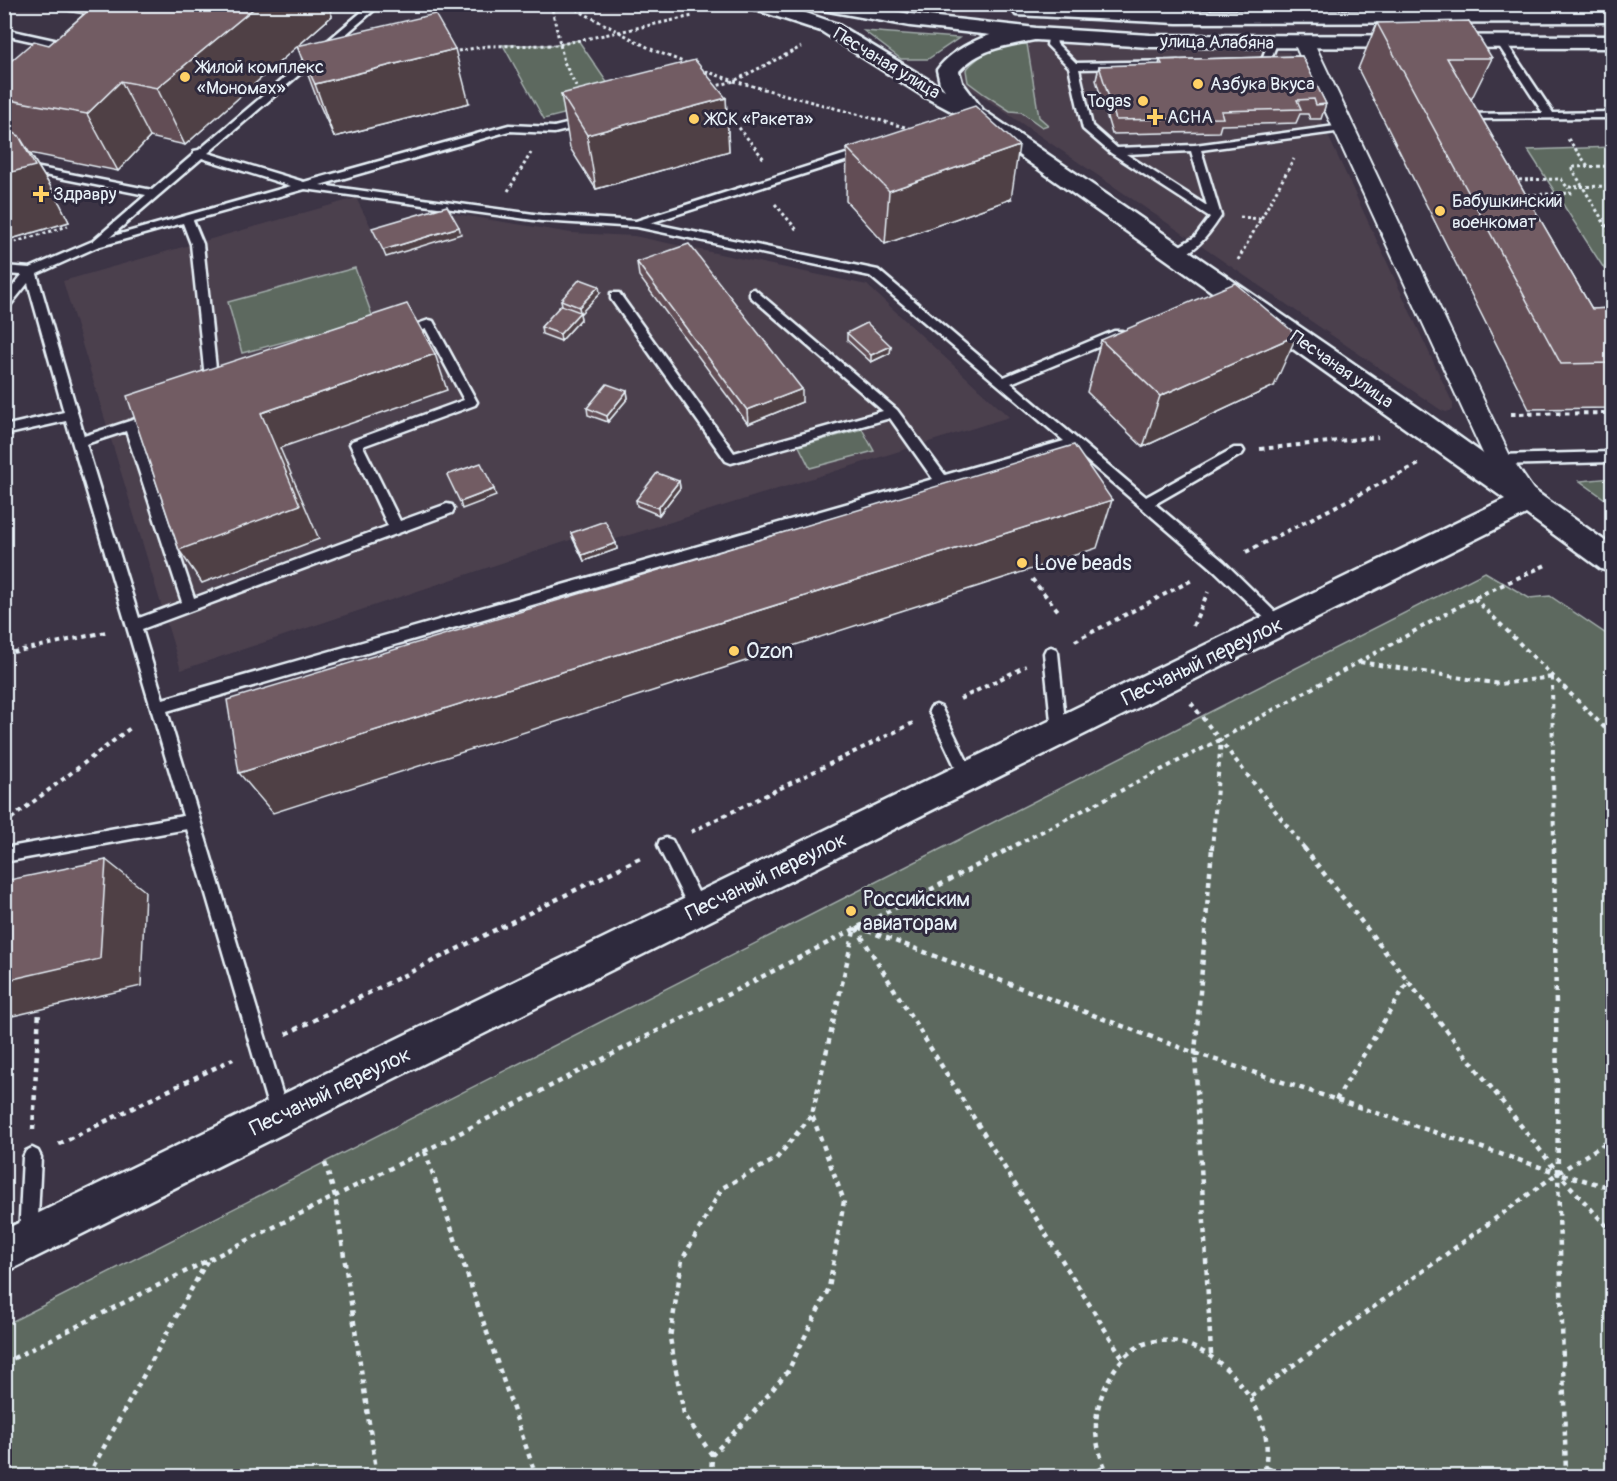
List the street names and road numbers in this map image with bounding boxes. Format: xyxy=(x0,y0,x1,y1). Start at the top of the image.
street label: Песчаная улица xyxy=(829,22,944,104)
street label: улица Алабяна xyxy=(1159,30,1274,55)
street label: Песчаная улица xyxy=(1286,325,1398,413)
street label: Песчаный переулок xyxy=(1117,611,1287,712)
street label: Песчаный переулок xyxy=(681,826,851,927)
street label: Песчаный переулок xyxy=(245,1041,415,1142)

